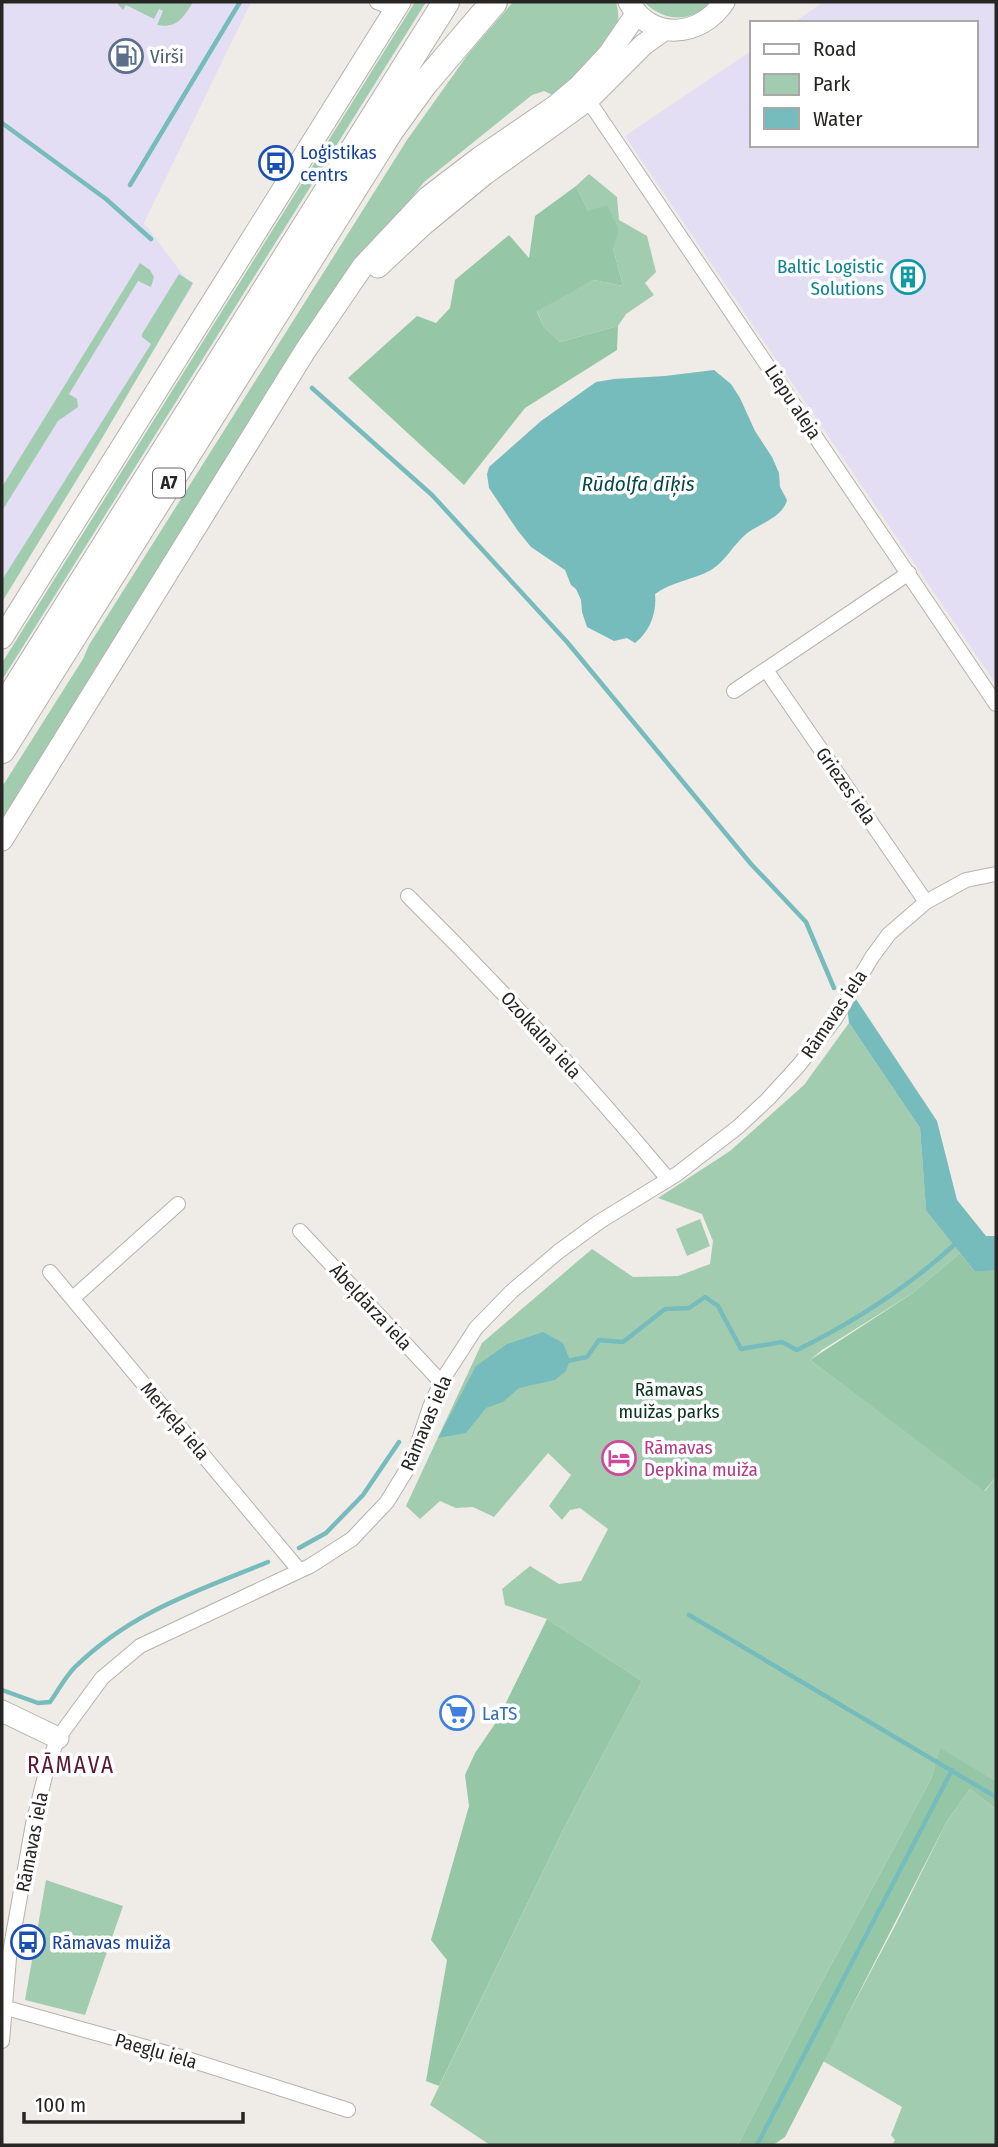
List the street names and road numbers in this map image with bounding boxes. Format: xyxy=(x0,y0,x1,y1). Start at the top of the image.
street label: Liepu aleja xyxy=(760,360,826,444)
road number: A7 xyxy=(153,468,185,498)
street label: Griezes iela xyxy=(811,743,881,829)
street label: Rāmavas iela xyxy=(796,966,872,1062)
street label: Ozolkalna iela xyxy=(496,987,586,1083)
street label: Ābeļdārza iela xyxy=(325,1259,417,1355)
street label: Rāmavas iela xyxy=(396,1372,456,1474)
street label: Merķeļa iela xyxy=(136,1377,214,1465)
street label: Rāmavas iela xyxy=(11,1790,53,1894)
street label: Paegļu iela xyxy=(112,2028,200,2074)

